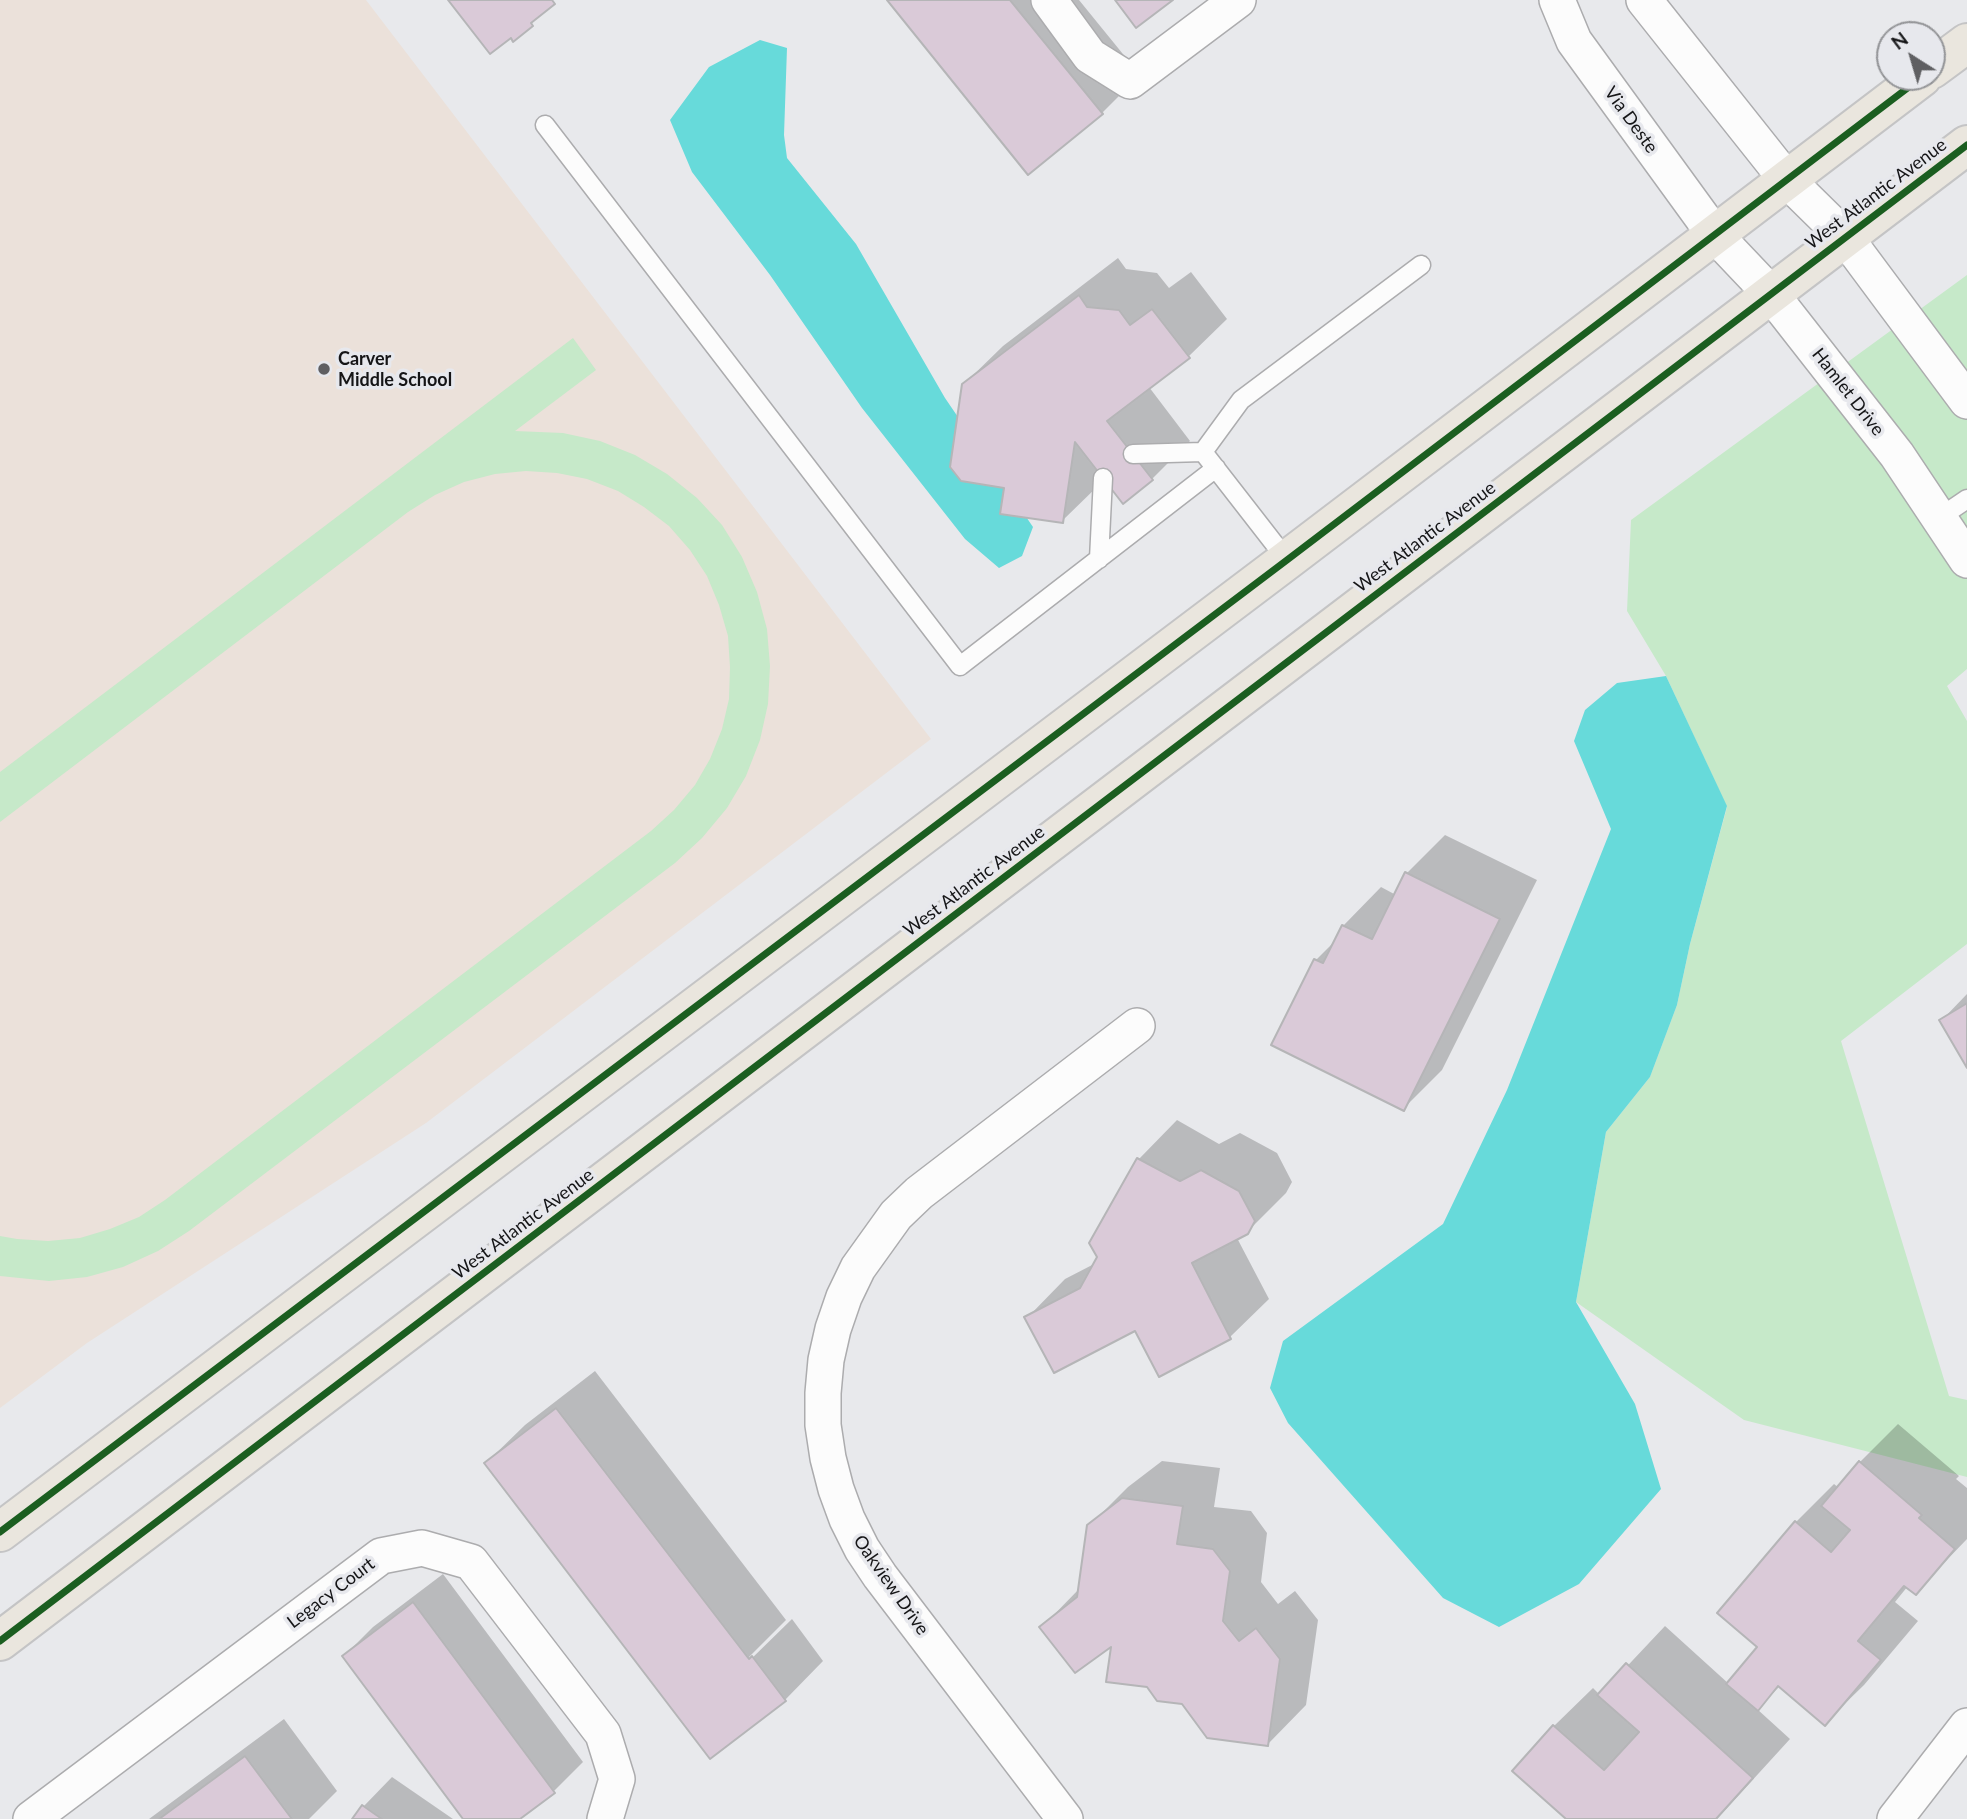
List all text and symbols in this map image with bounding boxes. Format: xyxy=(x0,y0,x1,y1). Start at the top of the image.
north arrow xyxy=(1876,21,1946,91)
text: N xyxy=(1886,27,1912,54)
street label: Via Deste xyxy=(1600,83,1662,157)
street label: West Atlantic Avenue xyxy=(1801,134,1951,254)
street label: Hamlet Drive xyxy=(1807,344,1889,440)
place label: Carver Middle School xyxy=(338,348,452,390)
marker: Carver Middle School xyxy=(316,361,332,377)
street label: West Atlantic Avenue xyxy=(1350,477,1500,597)
street label: West Atlantic Avenue xyxy=(899,821,1049,941)
street label: West Atlantic Avenue xyxy=(448,1164,598,1284)
street label: Oakview Drive xyxy=(849,1531,933,1639)
street label: Legacy Court xyxy=(283,1553,379,1633)

